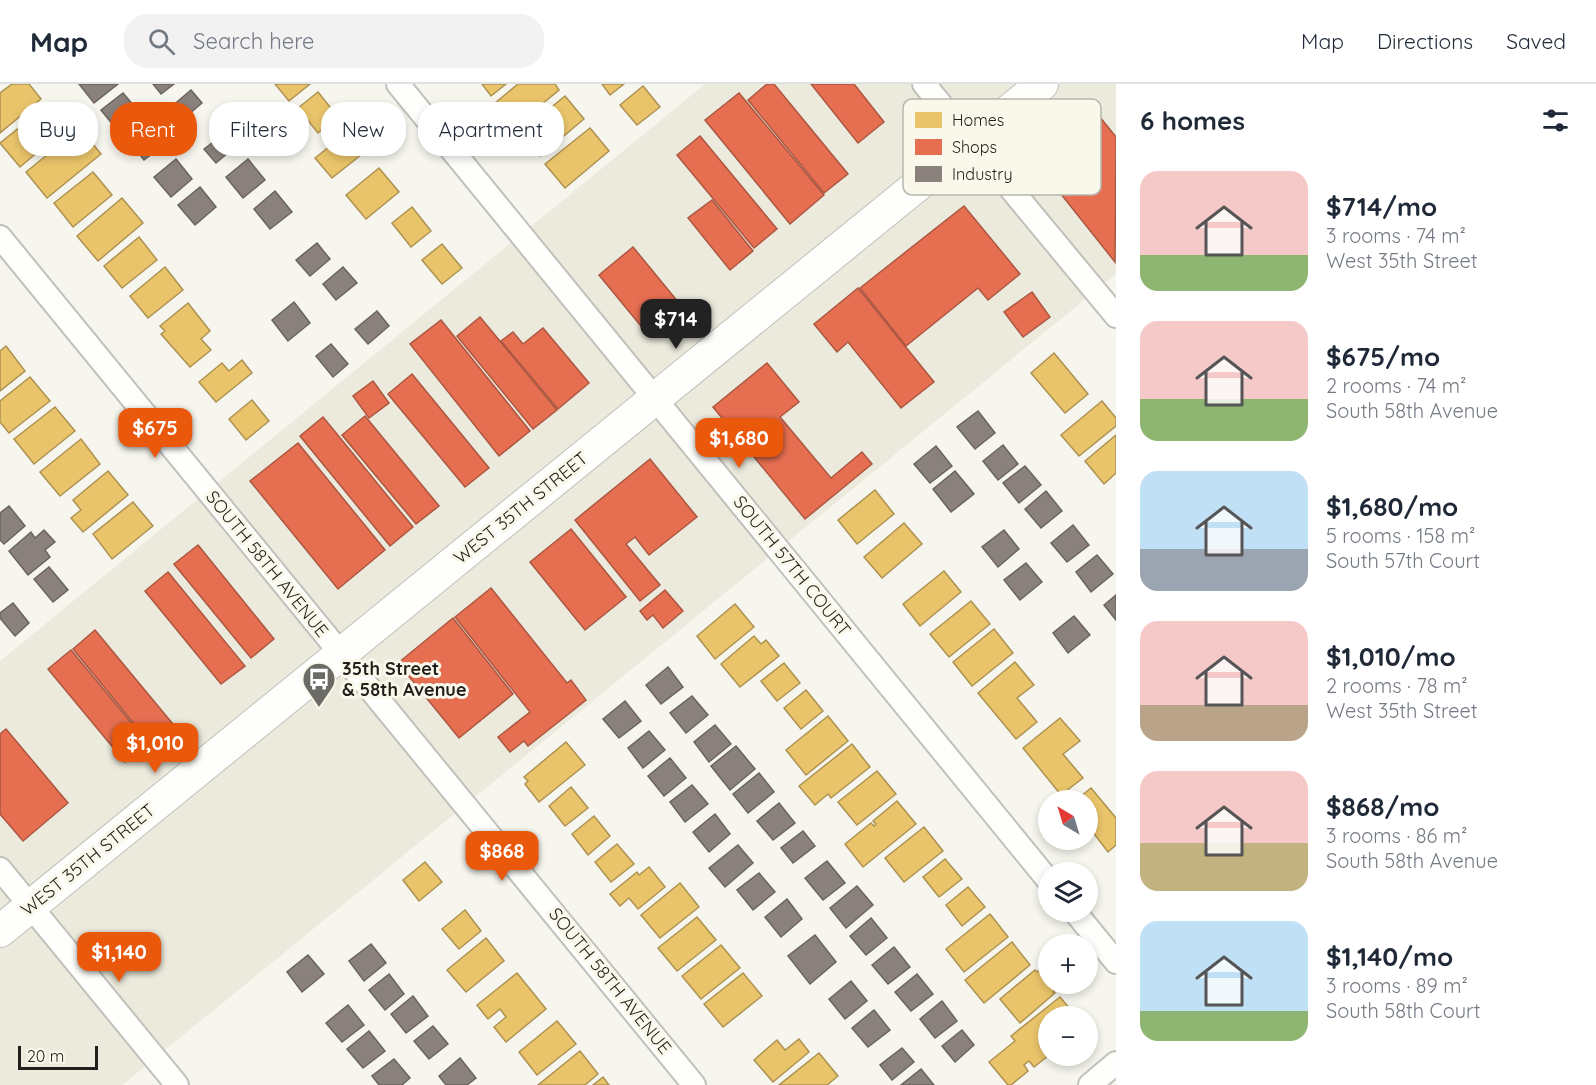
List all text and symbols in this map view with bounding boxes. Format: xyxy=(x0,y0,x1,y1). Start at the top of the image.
search box xyxy=(124,14,544,68)
text: Map xyxy=(30,24,88,59)
icon: search xyxy=(145,25,178,58)
text: Search here xyxy=(193,27,315,55)
text: Map xyxy=(1301,28,1344,54)
text: Directions xyxy=(1377,28,1473,54)
text: Saved xyxy=(1506,28,1566,54)
legend xyxy=(903,99,1101,195)
chip: Buy xyxy=(18,102,98,156)
chip: Rent xyxy=(110,102,197,156)
chip: Filters xyxy=(209,102,309,156)
chip: New xyxy=(321,102,406,156)
chip: Apartment xyxy=(418,102,564,156)
text: 6 homes xyxy=(1140,104,1245,137)
icon: filters xyxy=(1539,104,1572,137)
text: Homes xyxy=(952,110,1004,130)
text: Shops xyxy=(952,137,997,157)
text: Industry xyxy=(952,164,1012,184)
text: $714/mo xyxy=(1326,190,1437,223)
icon: home xyxy=(1188,195,1260,267)
text: 3 rooms · 74 m² xyxy=(1326,223,1466,248)
text: West 35th Street xyxy=(1326,248,1478,273)
pin: $714 xyxy=(640,299,712,350)
text: $714 xyxy=(654,306,698,331)
text: $675/mo xyxy=(1326,340,1440,373)
icon: home xyxy=(1188,345,1260,417)
text: 2 rooms · 74 m² xyxy=(1326,373,1466,398)
text: South 58th Avenue xyxy=(1326,398,1498,423)
pin: $675 xyxy=(119,408,191,459)
text: $675 xyxy=(132,415,178,440)
pin: $1,680 xyxy=(690,418,788,469)
text: $1,680 xyxy=(709,425,769,450)
street label: WEST 35TH STREET xyxy=(449,446,592,569)
street label: SOUTH 58TH AVENUE xyxy=(201,486,334,642)
text: $1,680/mo xyxy=(1326,490,1458,523)
street label: SOUTH 57TH COURT xyxy=(729,491,856,641)
icon: home xyxy=(1188,495,1260,567)
text: 5 rooms · 158 m² xyxy=(1326,523,1475,548)
text: South 57th Court xyxy=(1326,548,1480,573)
text: $1,010/mo xyxy=(1326,640,1456,673)
icon: home xyxy=(1188,645,1260,717)
place label: 35th Street & 58th Avenue xyxy=(342,657,467,701)
bus stop icon: 35th Street & 58th Avenue xyxy=(301,661,337,708)
text: 2 rooms · 78 m² xyxy=(1326,673,1468,698)
text: West 35th Street xyxy=(1326,698,1478,723)
pin: $1,010 xyxy=(106,723,204,774)
text: $1,010 xyxy=(126,730,184,755)
north arrow xyxy=(1038,790,1098,850)
map controls xyxy=(1038,790,1098,1066)
text: $868/mo xyxy=(1326,790,1439,823)
icon: home xyxy=(1188,795,1260,867)
street label: WEST 35TH STREET xyxy=(16,798,159,921)
text: 3 rooms · 86 m² xyxy=(1326,823,1467,848)
pin: $868 xyxy=(466,831,538,882)
text: $868 xyxy=(480,838,524,863)
text: South 58th Avenue xyxy=(1326,848,1498,873)
button: layers xyxy=(1038,862,1098,922)
street label: SOUTH 58TH AVENUE xyxy=(544,903,677,1059)
pin: $1,140 xyxy=(70,932,168,983)
button: + xyxy=(1038,934,1098,994)
text: $1,140 xyxy=(91,939,147,964)
text: $1,140/mo xyxy=(1326,940,1453,973)
icon: home xyxy=(1188,945,1260,1017)
text: 3 rooms · 89 m² xyxy=(1326,973,1468,998)
text: South 58th Court xyxy=(1326,998,1481,1023)
button: − xyxy=(1038,1006,1098,1066)
scale bar xyxy=(18,1043,98,1070)
text: 20 m xyxy=(27,1046,64,1066)

